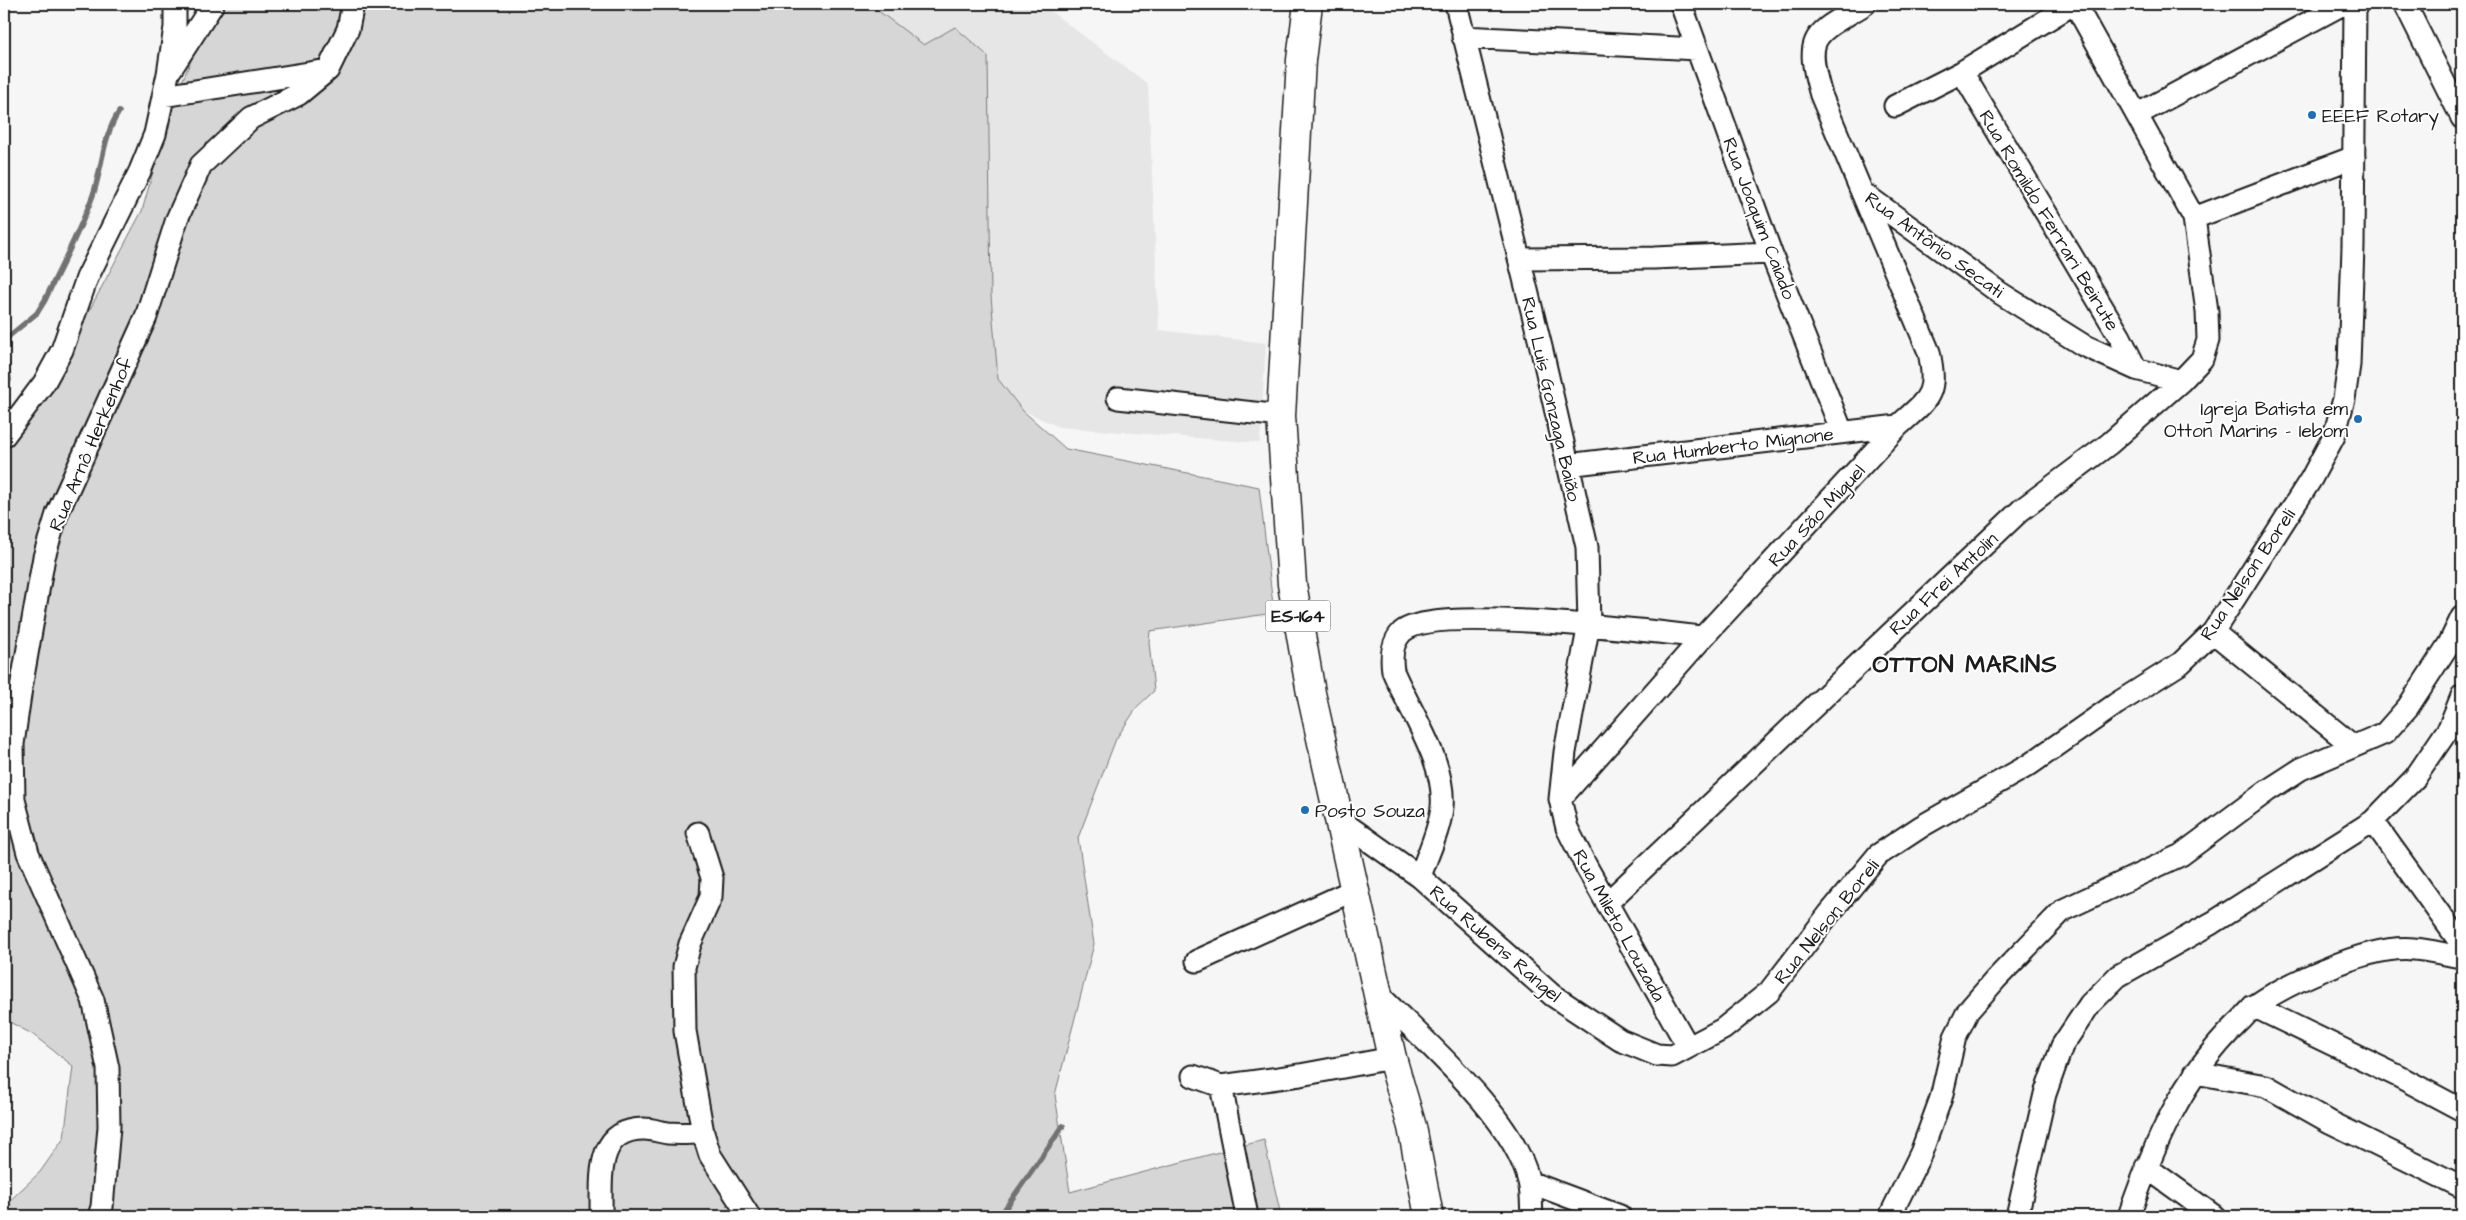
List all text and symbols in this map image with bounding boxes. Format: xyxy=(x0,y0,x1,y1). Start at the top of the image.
place label: EEEF Rotary xyxy=(2322,103,2440,131)
street label: Rua Romildo Ferrari Beirute xyxy=(1972,105,2125,336)
marker: EEEF Rotary xyxy=(2306,109,2318,121)
street label: Rua Joaquim Caiado xyxy=(1715,134,1802,304)
street label: Rua Antônio Secati xyxy=(1859,186,2009,305)
street label: Rua Luís Gonzaga Baião xyxy=(1513,294,1587,505)
street label: Rua Arnô Herkenhof xyxy=(43,353,140,535)
place label: Igreja Batista em Otton Marins - Iebom xyxy=(2164,396,2348,445)
marker: Igreja Batista em Otton Marins - Iebom xyxy=(2352,413,2364,425)
street label: Rua Humberto Mignone xyxy=(1631,421,1835,473)
street label: Rua São Miguel xyxy=(1762,459,1873,574)
street label: Rua Nelson Boreli xyxy=(2194,503,2303,646)
street label: Rua Frei Antolin xyxy=(1884,526,2005,642)
road number: ES-164 xyxy=(1266,600,1330,632)
district label: OTTON MARINS xyxy=(1872,648,2058,682)
place label: Posto Souza xyxy=(1315,798,1425,825)
marker: Posto Souza xyxy=(1299,804,1311,816)
street label: Rua Mileto Louzada xyxy=(1566,845,1672,1007)
street label: Rua Nelson Boreli xyxy=(1768,854,1886,990)
street label: Rua Rubens Rangel xyxy=(1422,879,1567,1010)

